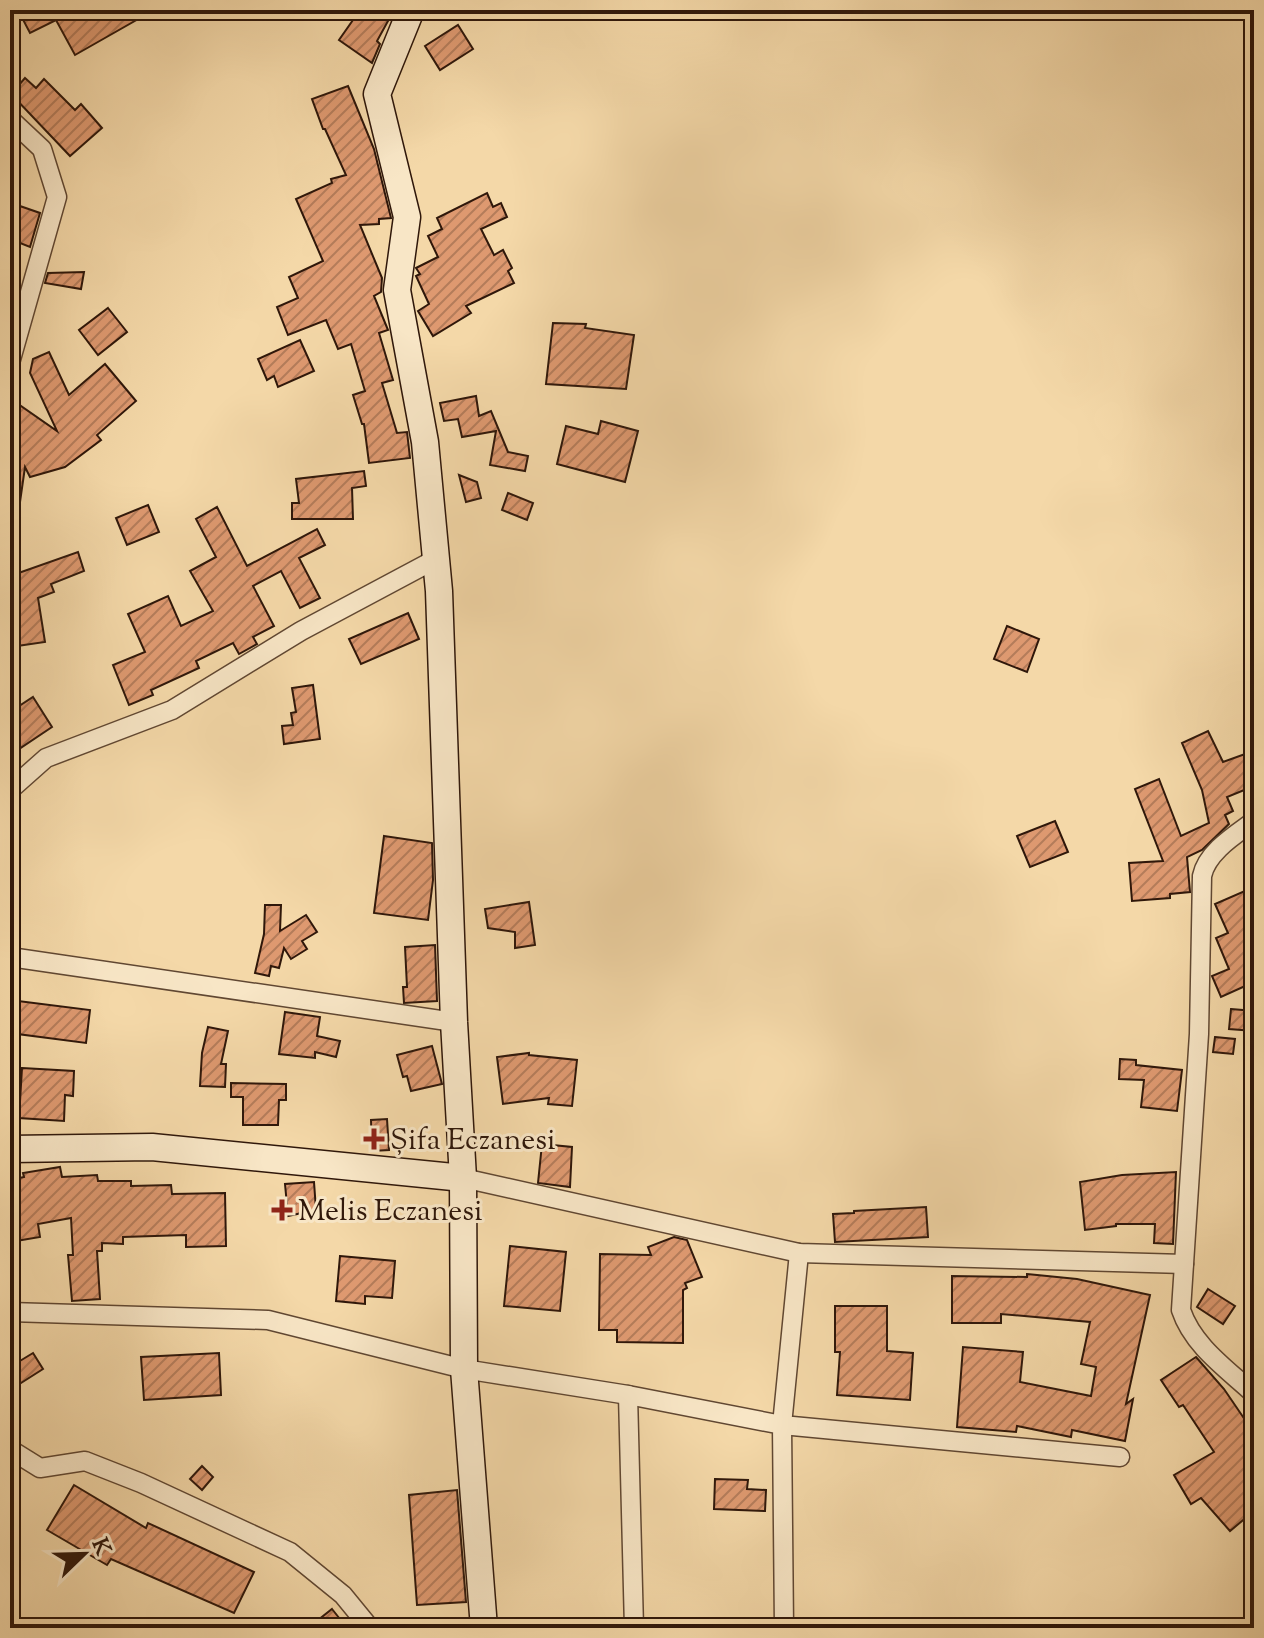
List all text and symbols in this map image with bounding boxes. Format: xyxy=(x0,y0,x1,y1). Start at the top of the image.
place label: Şifa Eczanesi xyxy=(390,1120,556,1163)
marker: Şifa Eczanesi xyxy=(365,1130,383,1148)
place label: Melis Eczanesi xyxy=(298,1191,483,1234)
marker: Melis Eczanesi xyxy=(273,1201,291,1219)
north arrow xyxy=(44,1514,124,1594)
text: K xyxy=(82,1534,118,1561)

